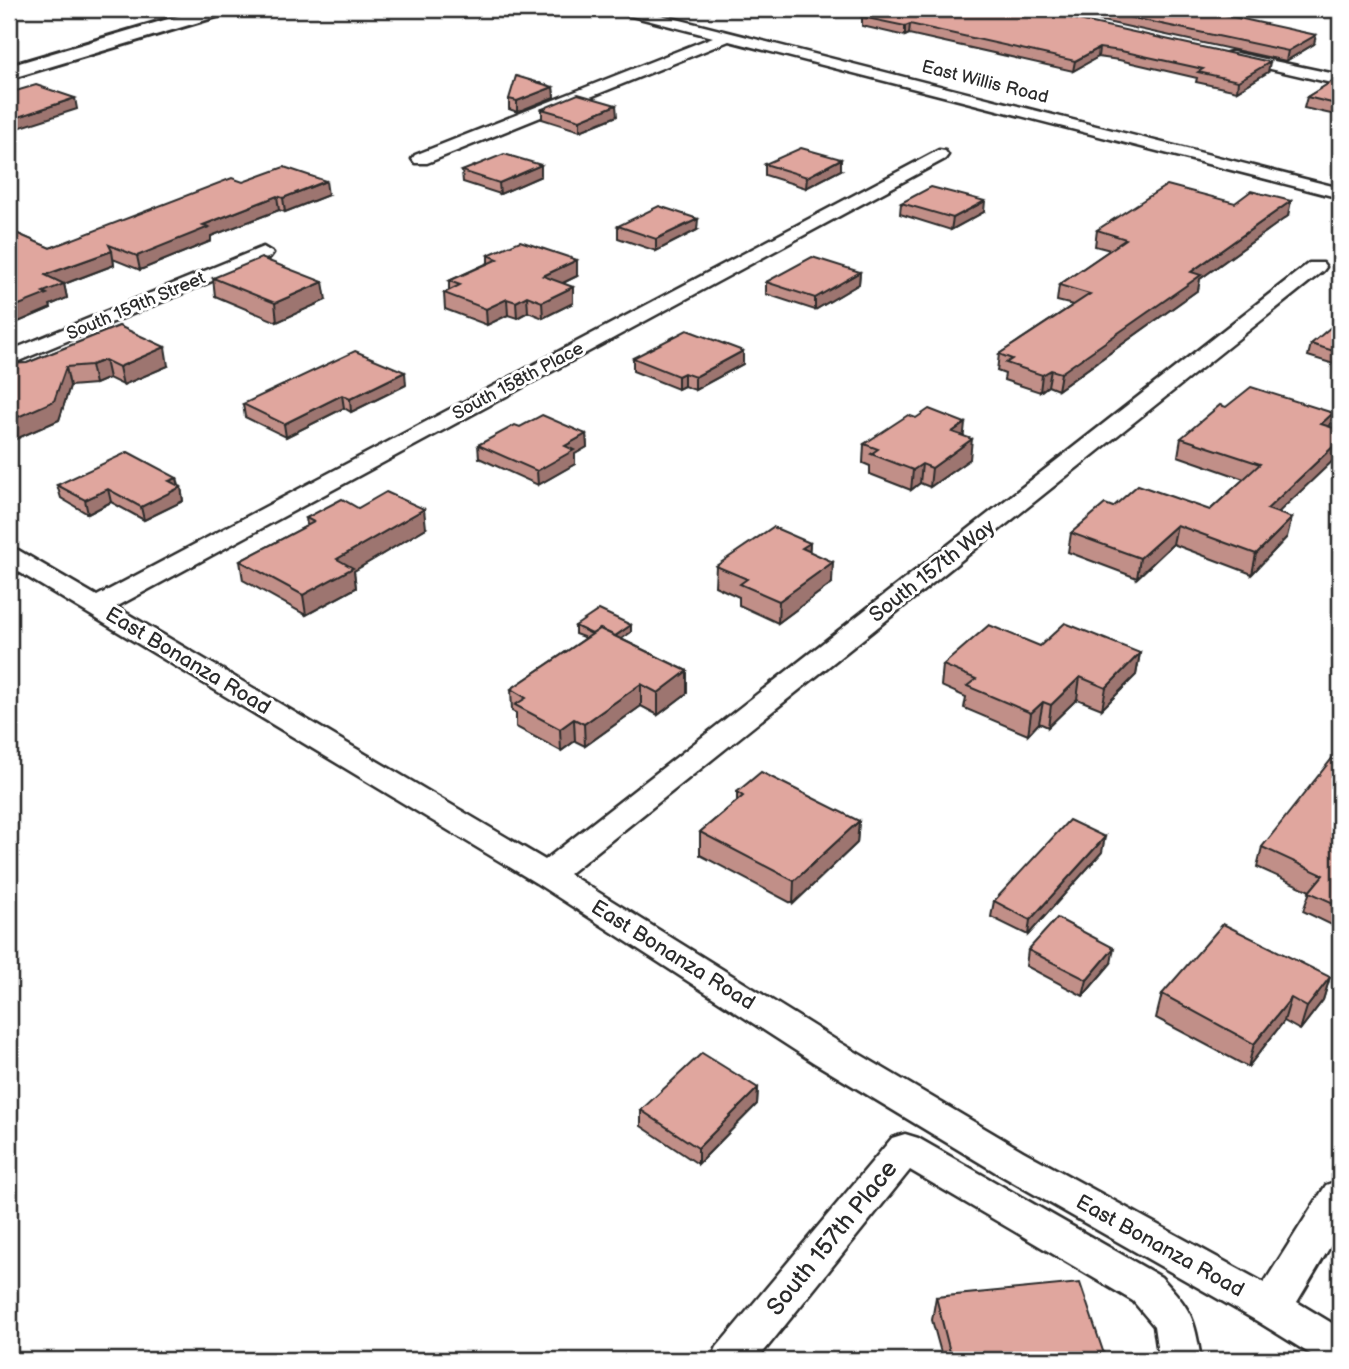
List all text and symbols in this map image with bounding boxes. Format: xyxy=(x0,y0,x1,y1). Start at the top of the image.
street label: East Willis Road xyxy=(919,56,1051,108)
street label: South 159th Street xyxy=(64,267,209,345)
street label: South 158th Place xyxy=(449,338,587,424)
street label: South 157th Way xyxy=(864,514,1000,628)
street label: East Bonanza Road xyxy=(101,602,275,720)
street label: East Bonanza Road xyxy=(587,895,759,1015)
street label: South 157th Place xyxy=(761,1155,903,1321)
street label: East Bonanza Road xyxy=(1072,1189,1248,1303)

